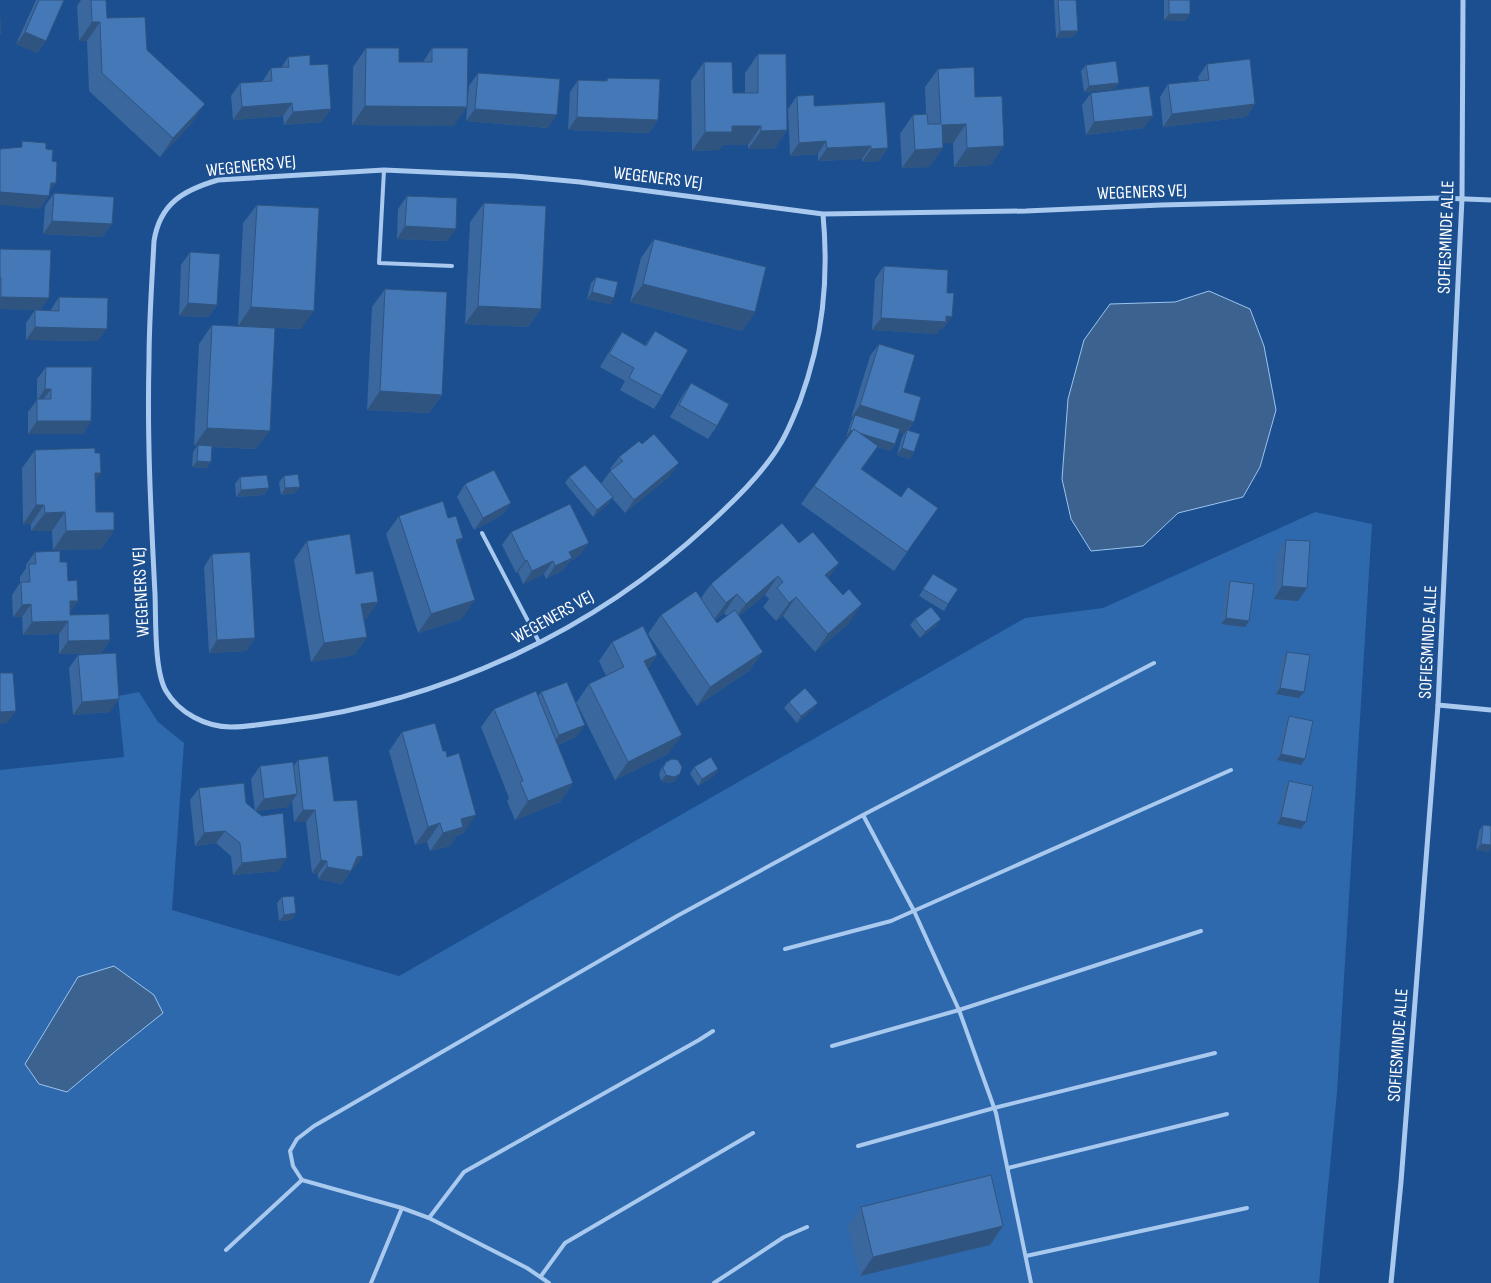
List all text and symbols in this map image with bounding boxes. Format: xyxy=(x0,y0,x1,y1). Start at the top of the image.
street label: WEGENERS VEJ xyxy=(205,151,297,181)
street label: WEGENERS VEJ xyxy=(612,162,704,194)
street label: WEGENERS VEJ xyxy=(1097,180,1187,204)
street label: SOFIESMINDE ALLE xyxy=(1434,180,1458,294)
street label: WEGENERS VEJ xyxy=(128,546,154,638)
street label: SOFIESMINDE ALLE xyxy=(1415,585,1441,699)
street label: WEGENERS VEJ xyxy=(509,586,597,648)
street label: SOFIESMINDE ALLE xyxy=(1384,988,1412,1102)

